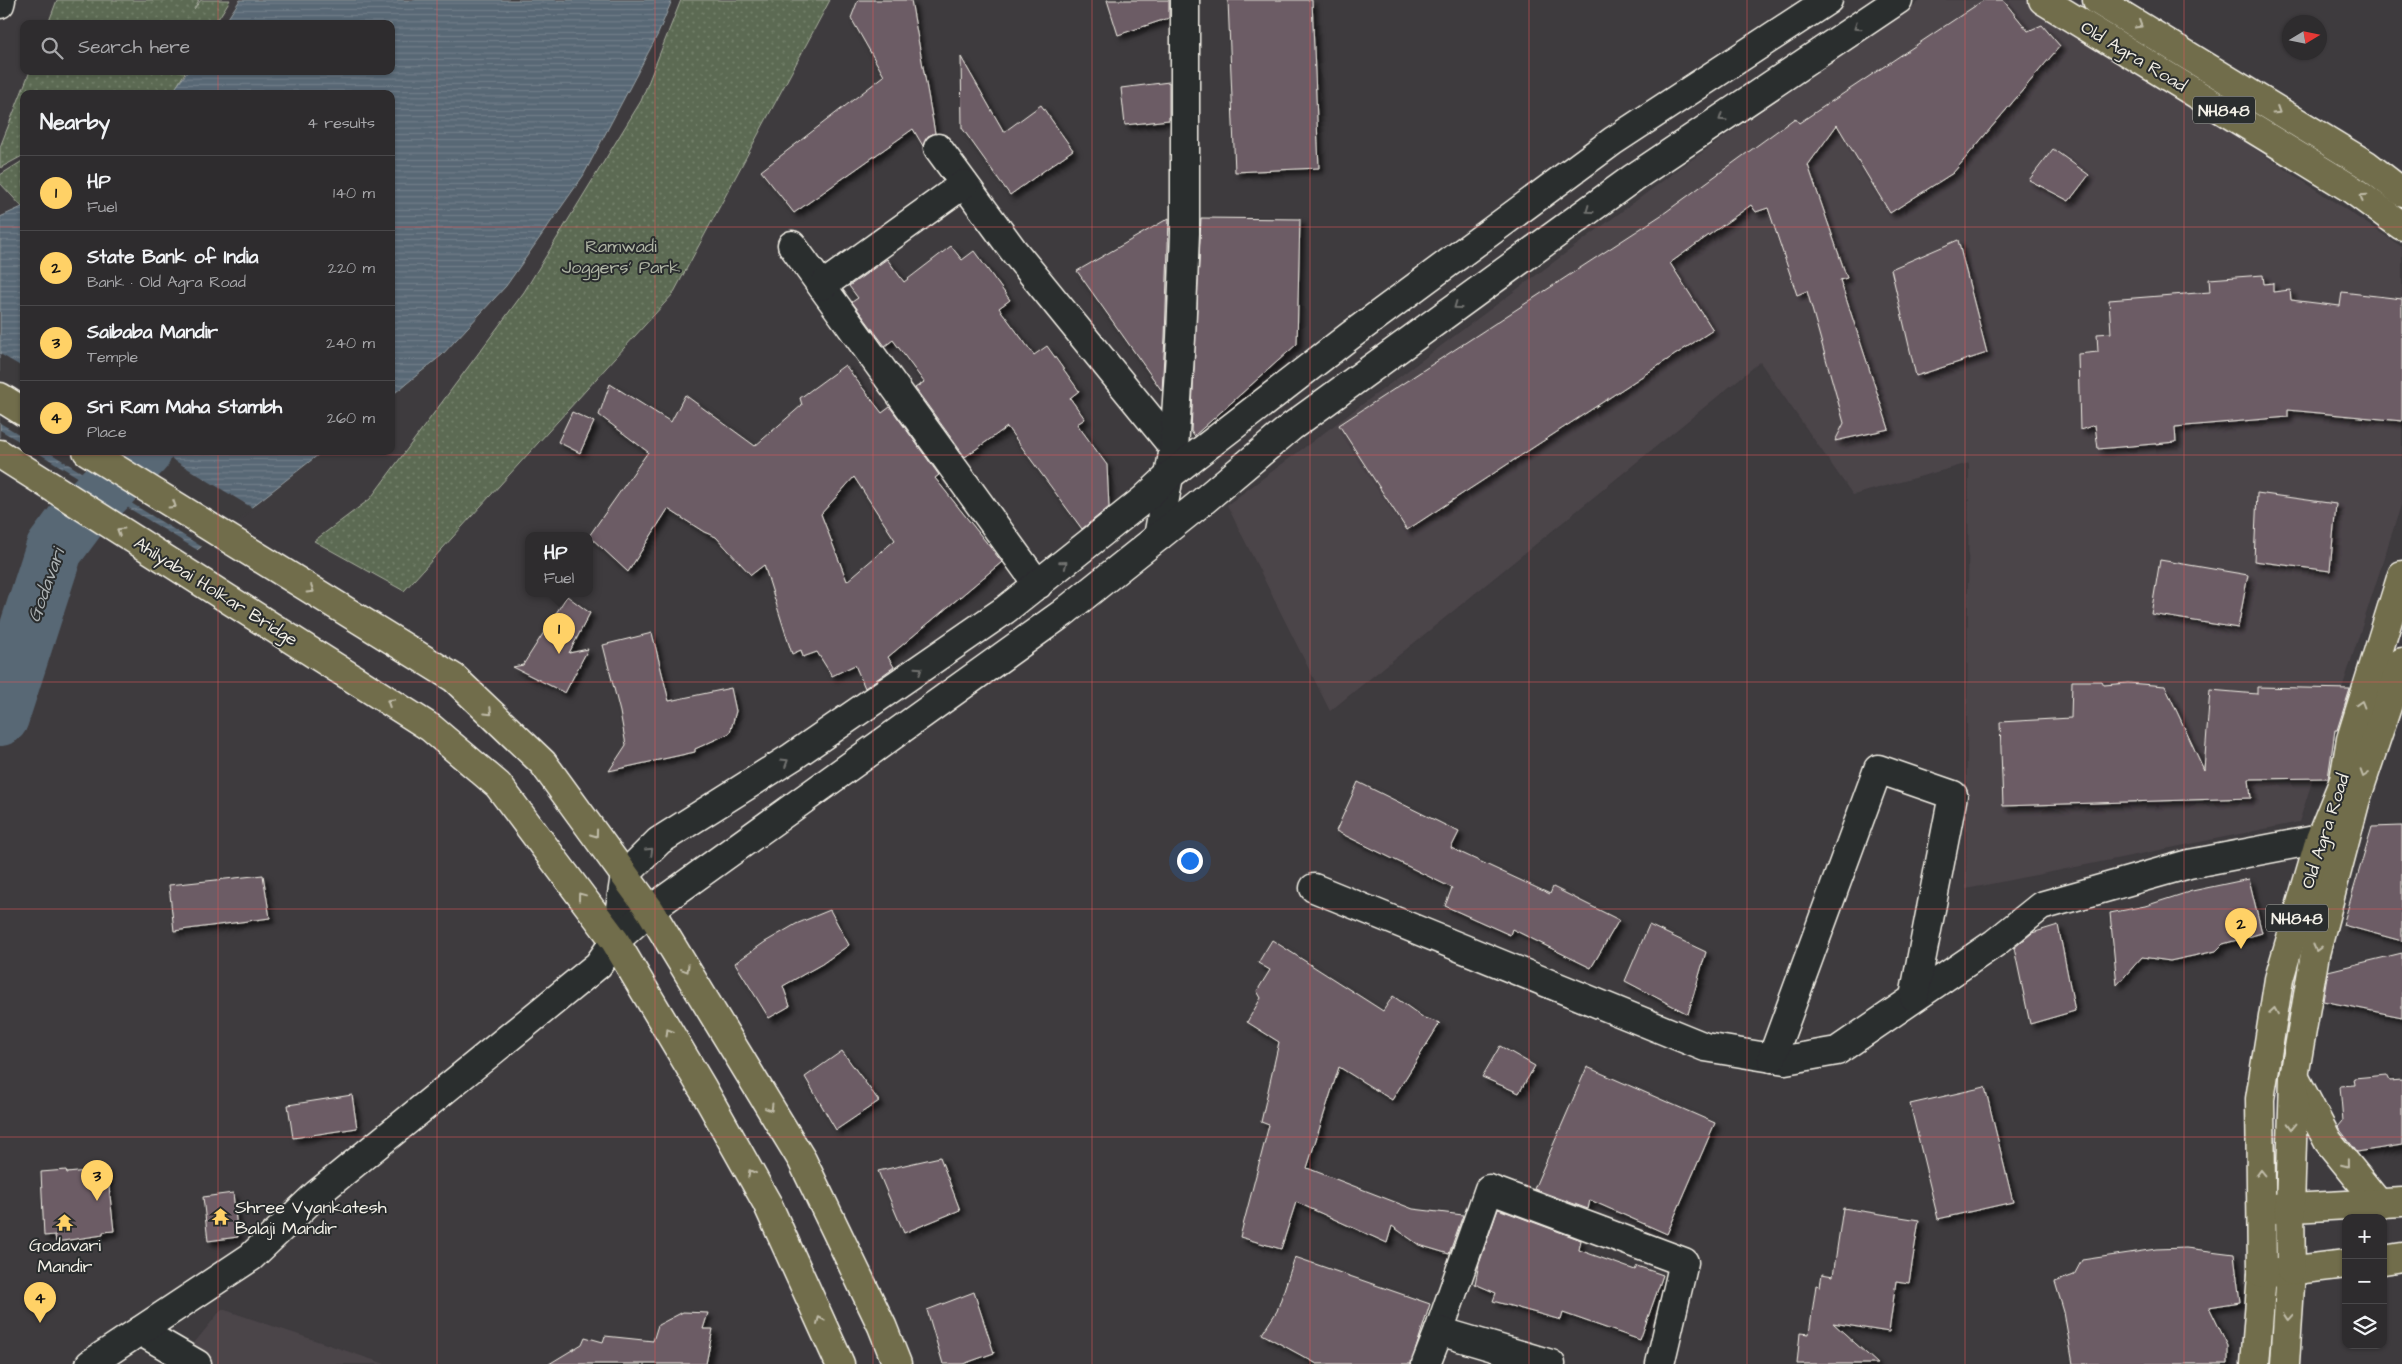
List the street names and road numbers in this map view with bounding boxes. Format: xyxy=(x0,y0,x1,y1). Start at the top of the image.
street label: Old Agra Road xyxy=(2075,15,2192,99)
road number: NH848 xyxy=(2193,96,2255,124)
street label: Ahilyabai Holkar Bridge xyxy=(128,531,303,653)
street label: Old Agra Road xyxy=(2295,770,2357,892)
road number: NH848 xyxy=(2266,904,2328,931)

